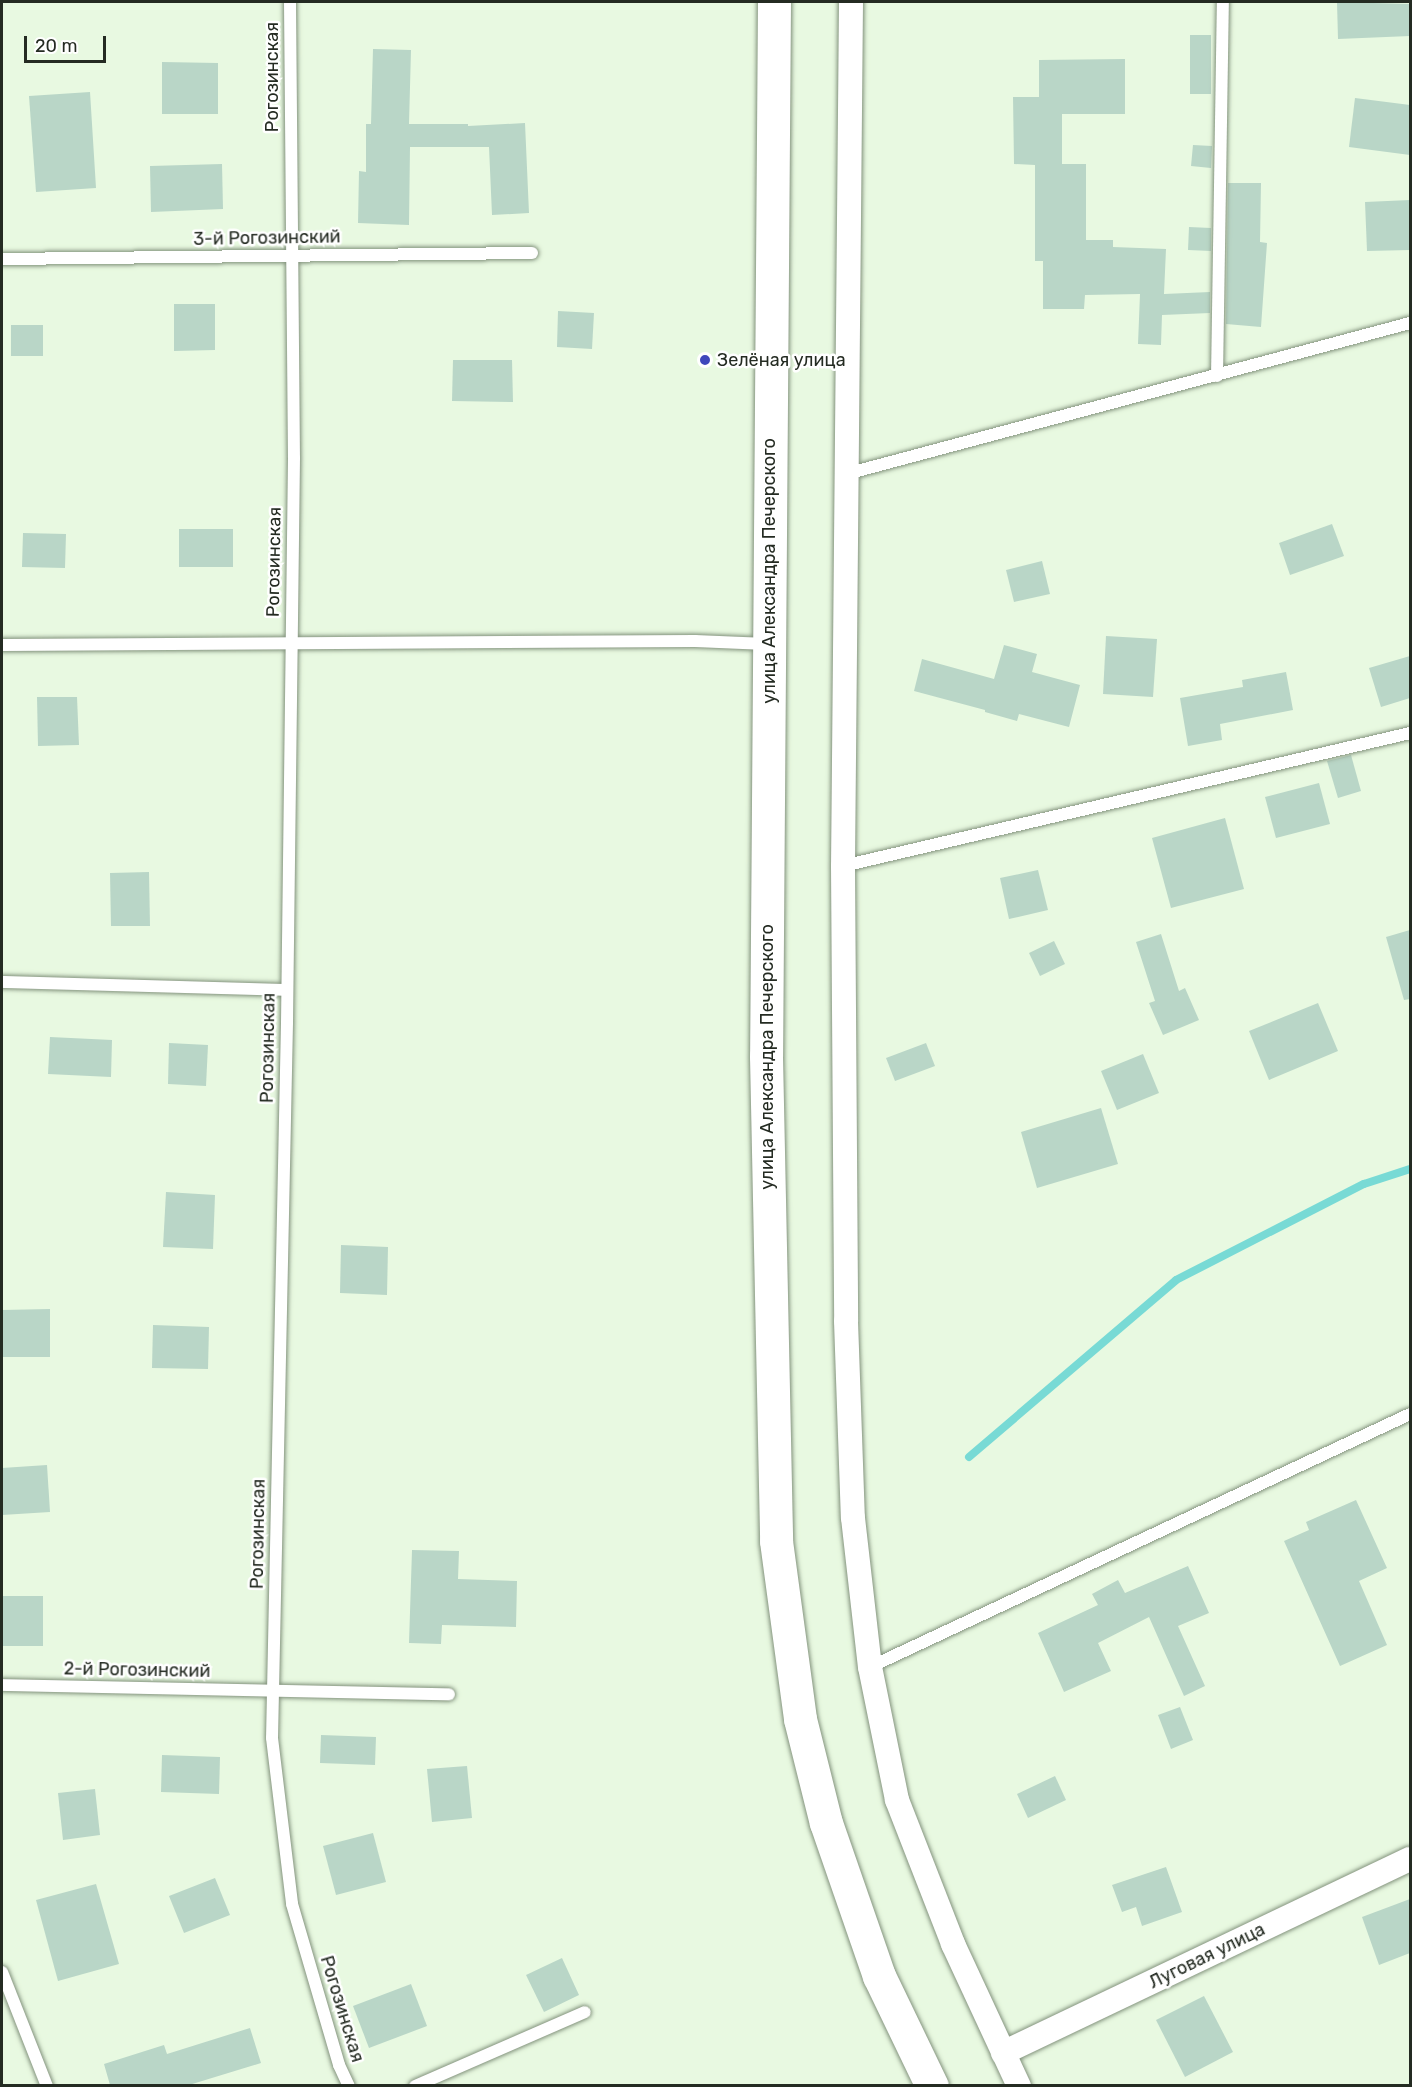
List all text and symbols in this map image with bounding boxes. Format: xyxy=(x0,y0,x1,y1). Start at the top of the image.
street label: Рогозинская xyxy=(261,22,283,132)
scale bar xyxy=(27,24,110,62)
text: 20 m xyxy=(35,35,77,57)
street label: 3-й Рогозинский xyxy=(193,226,341,250)
place label: Зелёная улица xyxy=(717,349,846,371)
marker: Зелёная улица xyxy=(698,353,712,367)
street label: улица Александра Печерского xyxy=(758,438,780,704)
street label: Рогозинская xyxy=(262,507,286,617)
street label: улица Александра Печерского xyxy=(756,924,778,1190)
street label: Рогозинская xyxy=(256,993,280,1103)
street label: Рогозинская xyxy=(246,1479,270,1589)
street label: 2-й Рогозинский xyxy=(64,1658,210,1682)
street label: Луговая улица xyxy=(1145,1919,1269,1993)
street label: Рогозинская xyxy=(316,1953,368,2065)

